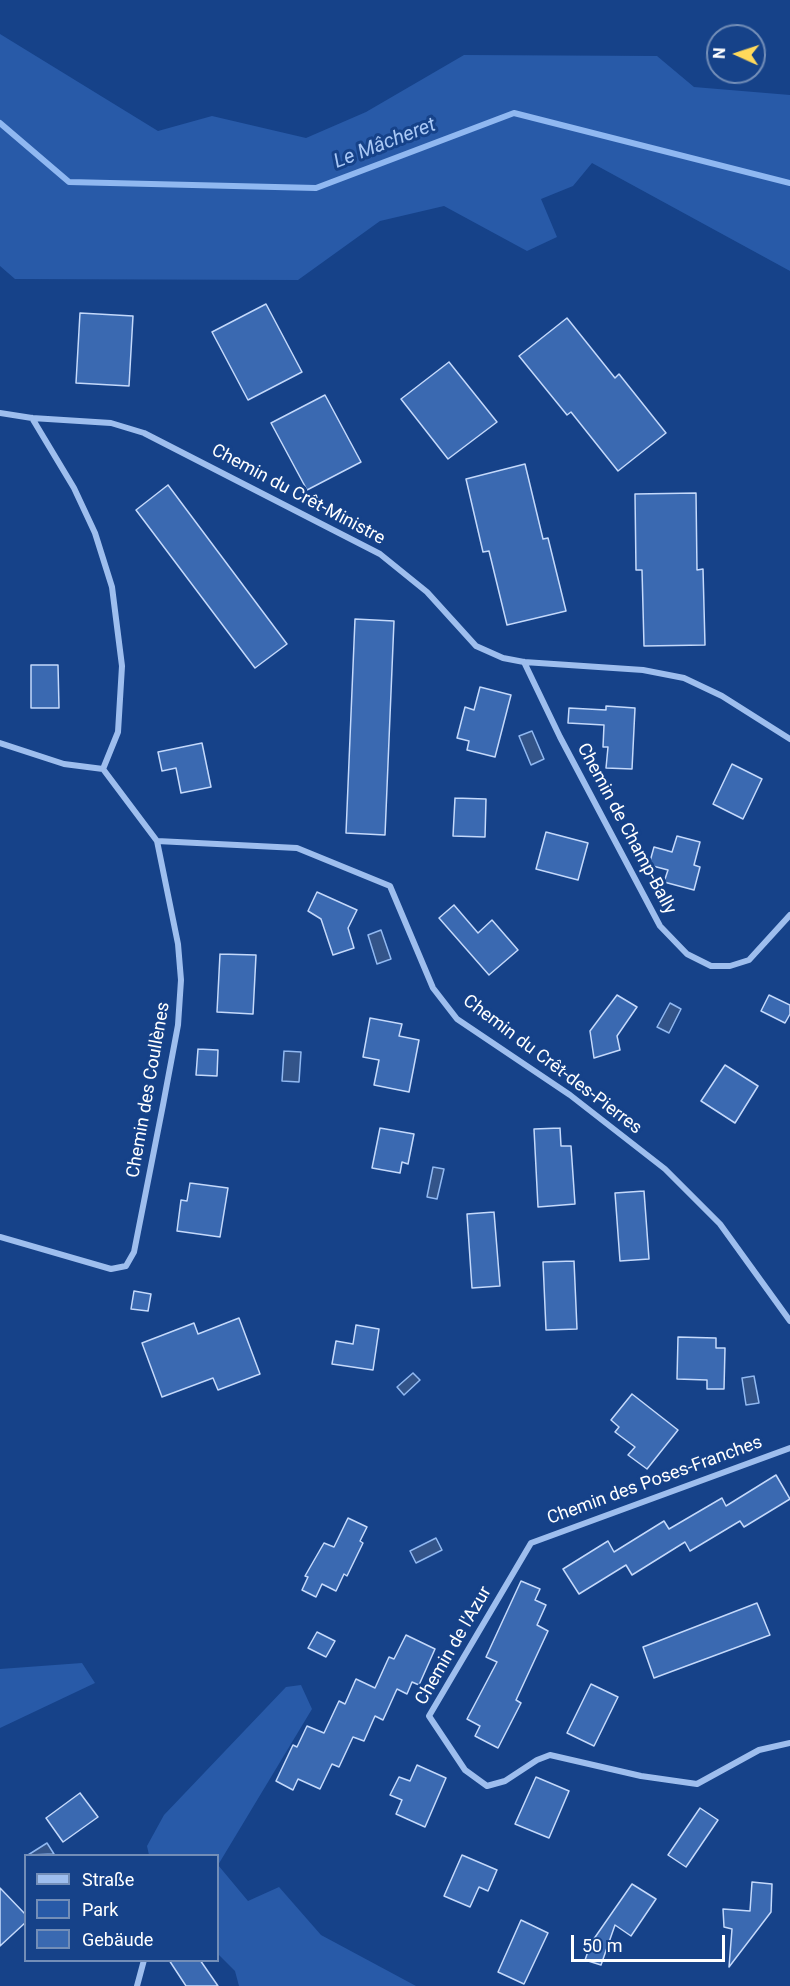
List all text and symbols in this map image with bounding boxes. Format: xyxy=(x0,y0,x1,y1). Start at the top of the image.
north arrow xyxy=(706,24,766,84)
text: N xyxy=(710,47,729,59)
water label: Le Mâcheret xyxy=(331,114,439,174)
street label: Chemin du Crêt-Ministre xyxy=(208,440,388,550)
street label: Chemin de Champ-Bally xyxy=(572,740,680,918)
street label: Chemin du Crêt-des-Pierres xyxy=(458,991,646,1139)
street label: Chemin des Coullènes xyxy=(123,1000,175,1180)
street label: Chemin des Poses-Franches xyxy=(545,1432,765,1530)
street label: Chemin de l'Azur xyxy=(411,1583,497,1709)
legend xyxy=(24,1854,219,1962)
text: Straße xyxy=(82,1869,134,1890)
text: Park xyxy=(82,1899,118,1920)
scale bar xyxy=(574,1923,728,1961)
text: Gebäude xyxy=(82,1929,153,1950)
text: 50 m xyxy=(582,1935,622,1956)

